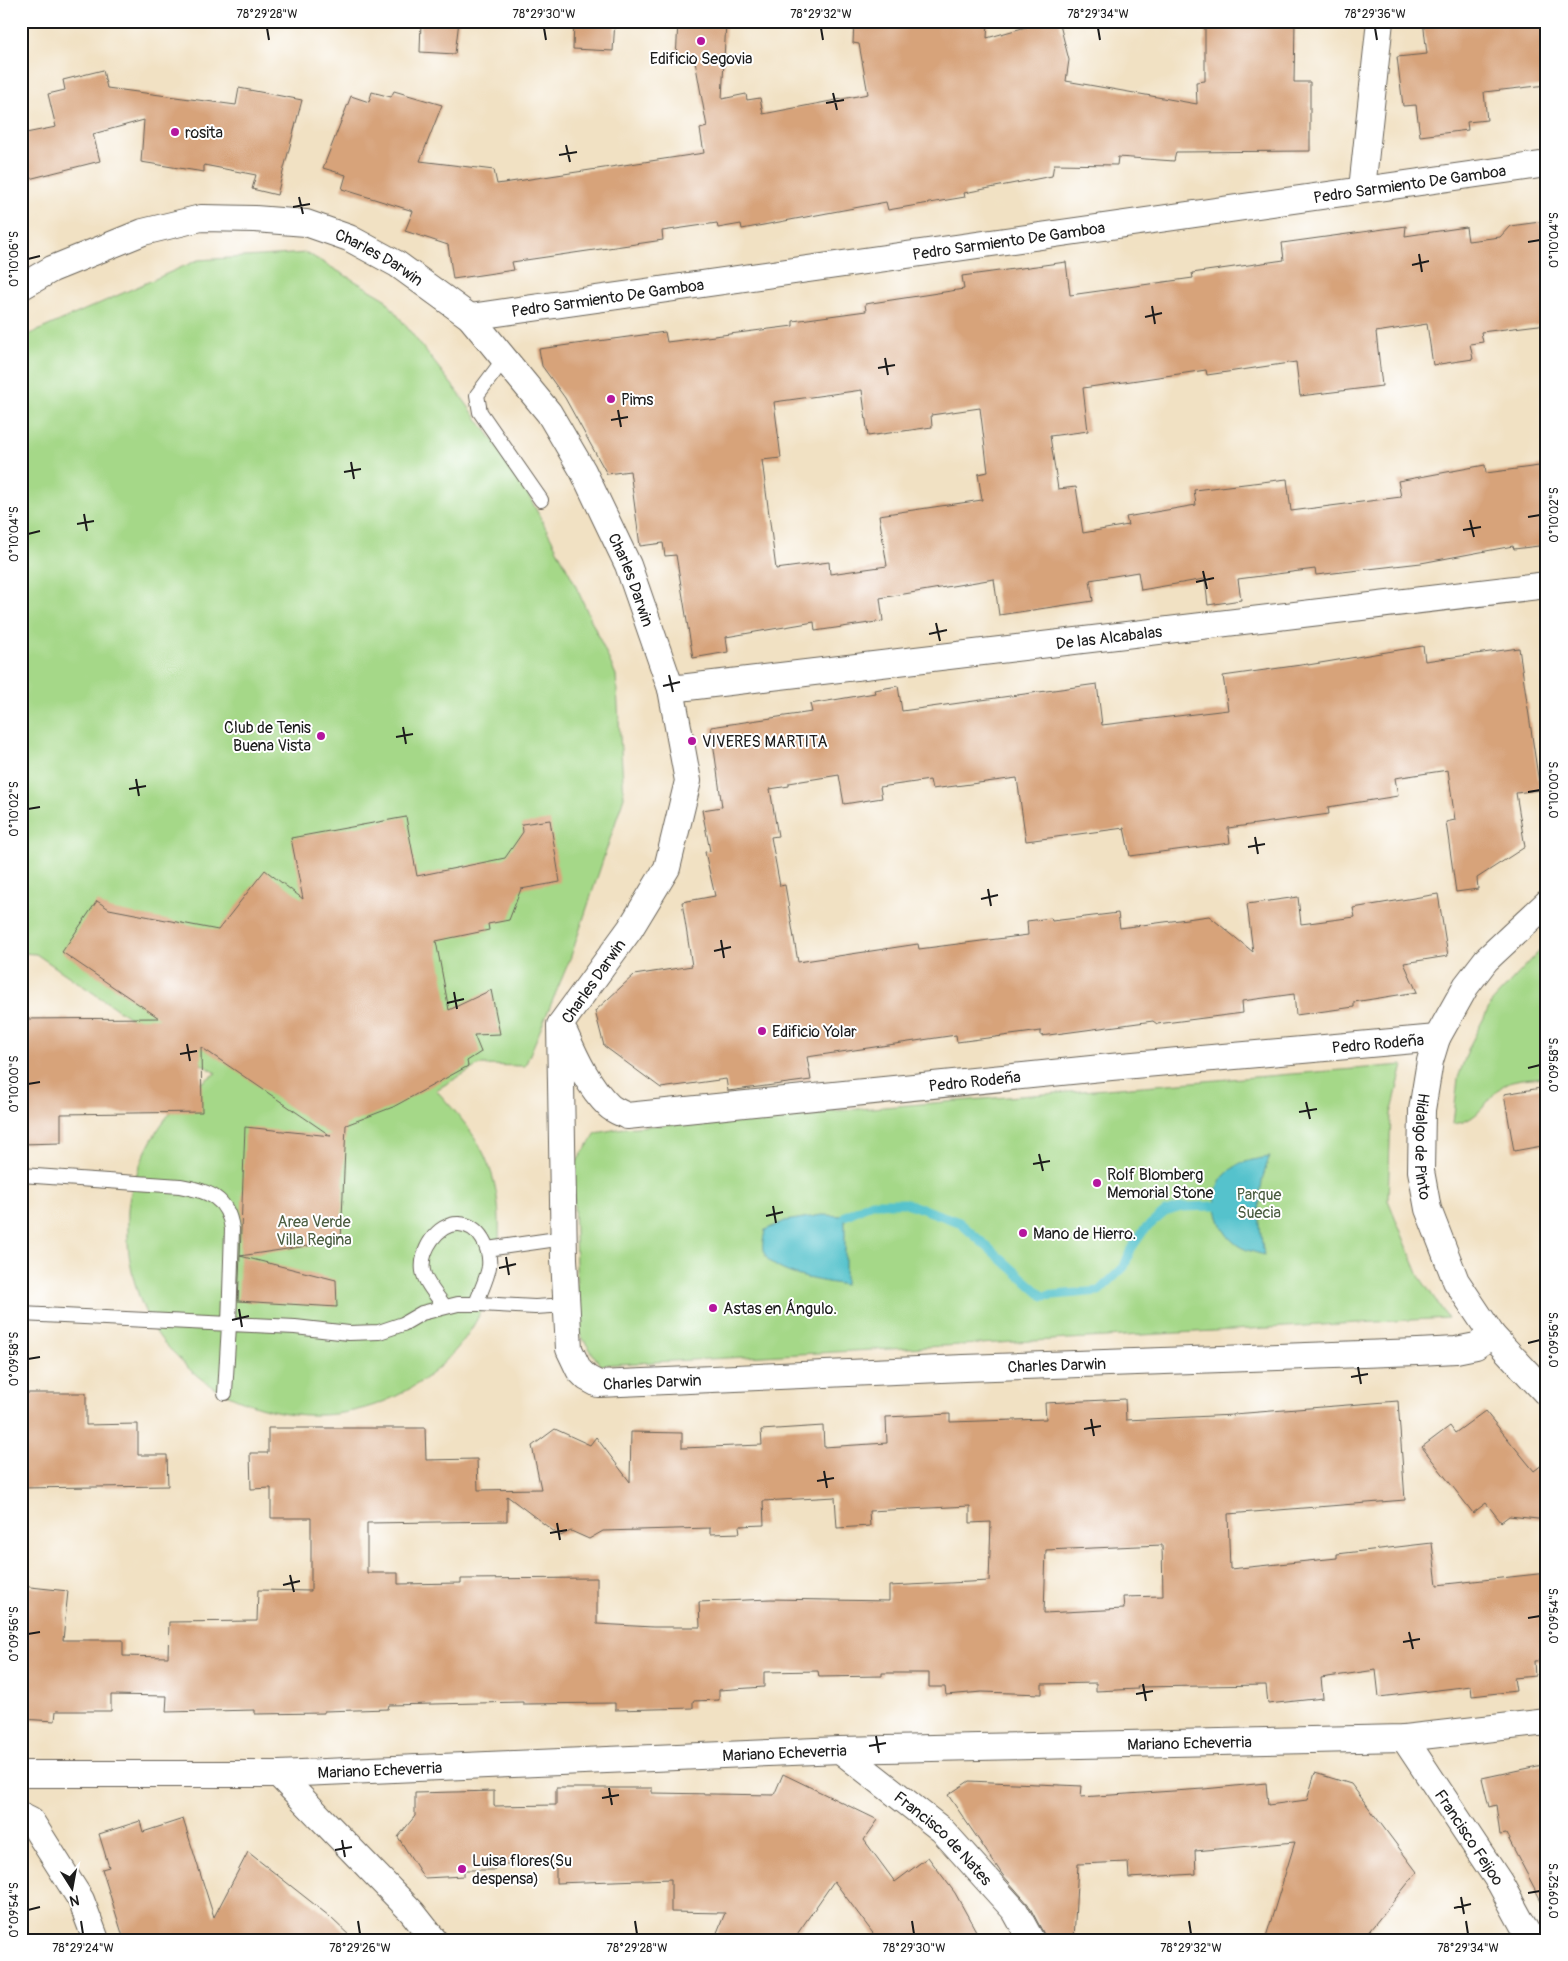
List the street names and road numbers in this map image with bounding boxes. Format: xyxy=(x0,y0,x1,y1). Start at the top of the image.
street label: Pedro Sarmiento De Gamboa xyxy=(1312,161,1507,208)
street label: Pedro Sarmiento De Gamboa xyxy=(911,218,1106,265)
street label: Charles Darwin xyxy=(332,225,427,291)
street label: Pedro Sarmiento De Gamboa xyxy=(510,275,705,322)
street label: Charles Darwin xyxy=(603,530,658,629)
street label: De las Alcabalas xyxy=(1055,622,1163,654)
street label: Charles Darwin xyxy=(557,935,630,1028)
street label: Pedro Rodeña xyxy=(1331,1030,1425,1058)
street label: Pedro Rodeña xyxy=(928,1067,1022,1096)
street label: Hidalgo de Pinto xyxy=(1410,1091,1435,1202)
street label: Charles Darwin xyxy=(1007,1354,1107,1377)
street label: Charles Darwin xyxy=(602,1370,702,1395)
street label: Mariano Echeverria xyxy=(1127,1732,1252,1755)
street label: Mariano Echeverria xyxy=(722,1741,847,1766)
street label: Mariano Echeverria xyxy=(317,1758,443,1783)
street label: Francisco Feijoo xyxy=(1430,1786,1508,1890)
street label: Francisco de Nates xyxy=(890,1787,996,1890)

